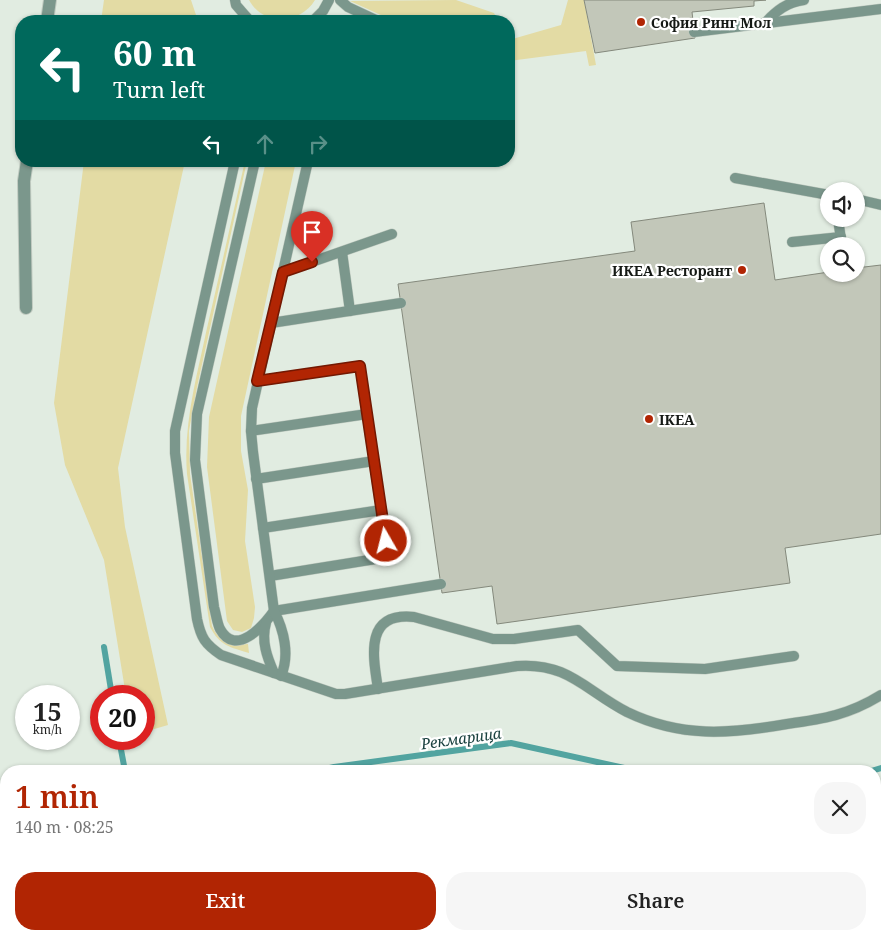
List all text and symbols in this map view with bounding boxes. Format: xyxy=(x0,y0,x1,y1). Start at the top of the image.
place label: София Ринг Мол xyxy=(651,13,771,32)
marker: София Ринг Мол xyxy=(635,16,647,28)
text: 60 m xyxy=(113,29,196,76)
icon: left xyxy=(30,35,95,100)
text: Turn left xyxy=(113,74,205,104)
icon: left xyxy=(198,130,226,158)
icon: ahead xyxy=(251,130,279,158)
icon: right xyxy=(304,130,332,158)
map controls xyxy=(820,182,865,282)
button: sound xyxy=(820,182,865,227)
pin xyxy=(291,211,333,262)
icon: arrive xyxy=(298,218,326,246)
button: search xyxy=(820,237,865,282)
place label: ИКЕА Ресторант xyxy=(612,261,732,280)
marker: ИКЕА Ресторант xyxy=(736,264,748,276)
place label: IKEA xyxy=(659,410,695,429)
marker: IKEA xyxy=(643,413,655,425)
position arrow xyxy=(359,514,411,566)
speed limit sign: 20 xyxy=(90,685,155,750)
text: 15 xyxy=(33,694,62,728)
text: km/h xyxy=(33,721,62,738)
water label: Рекмарица xyxy=(419,722,503,754)
text: 1 min xyxy=(15,776,99,817)
button: close xyxy=(814,782,866,834)
text: 140 m · 08:25 xyxy=(15,816,114,838)
button: Exit xyxy=(15,872,436,930)
button: Share xyxy=(446,872,866,930)

